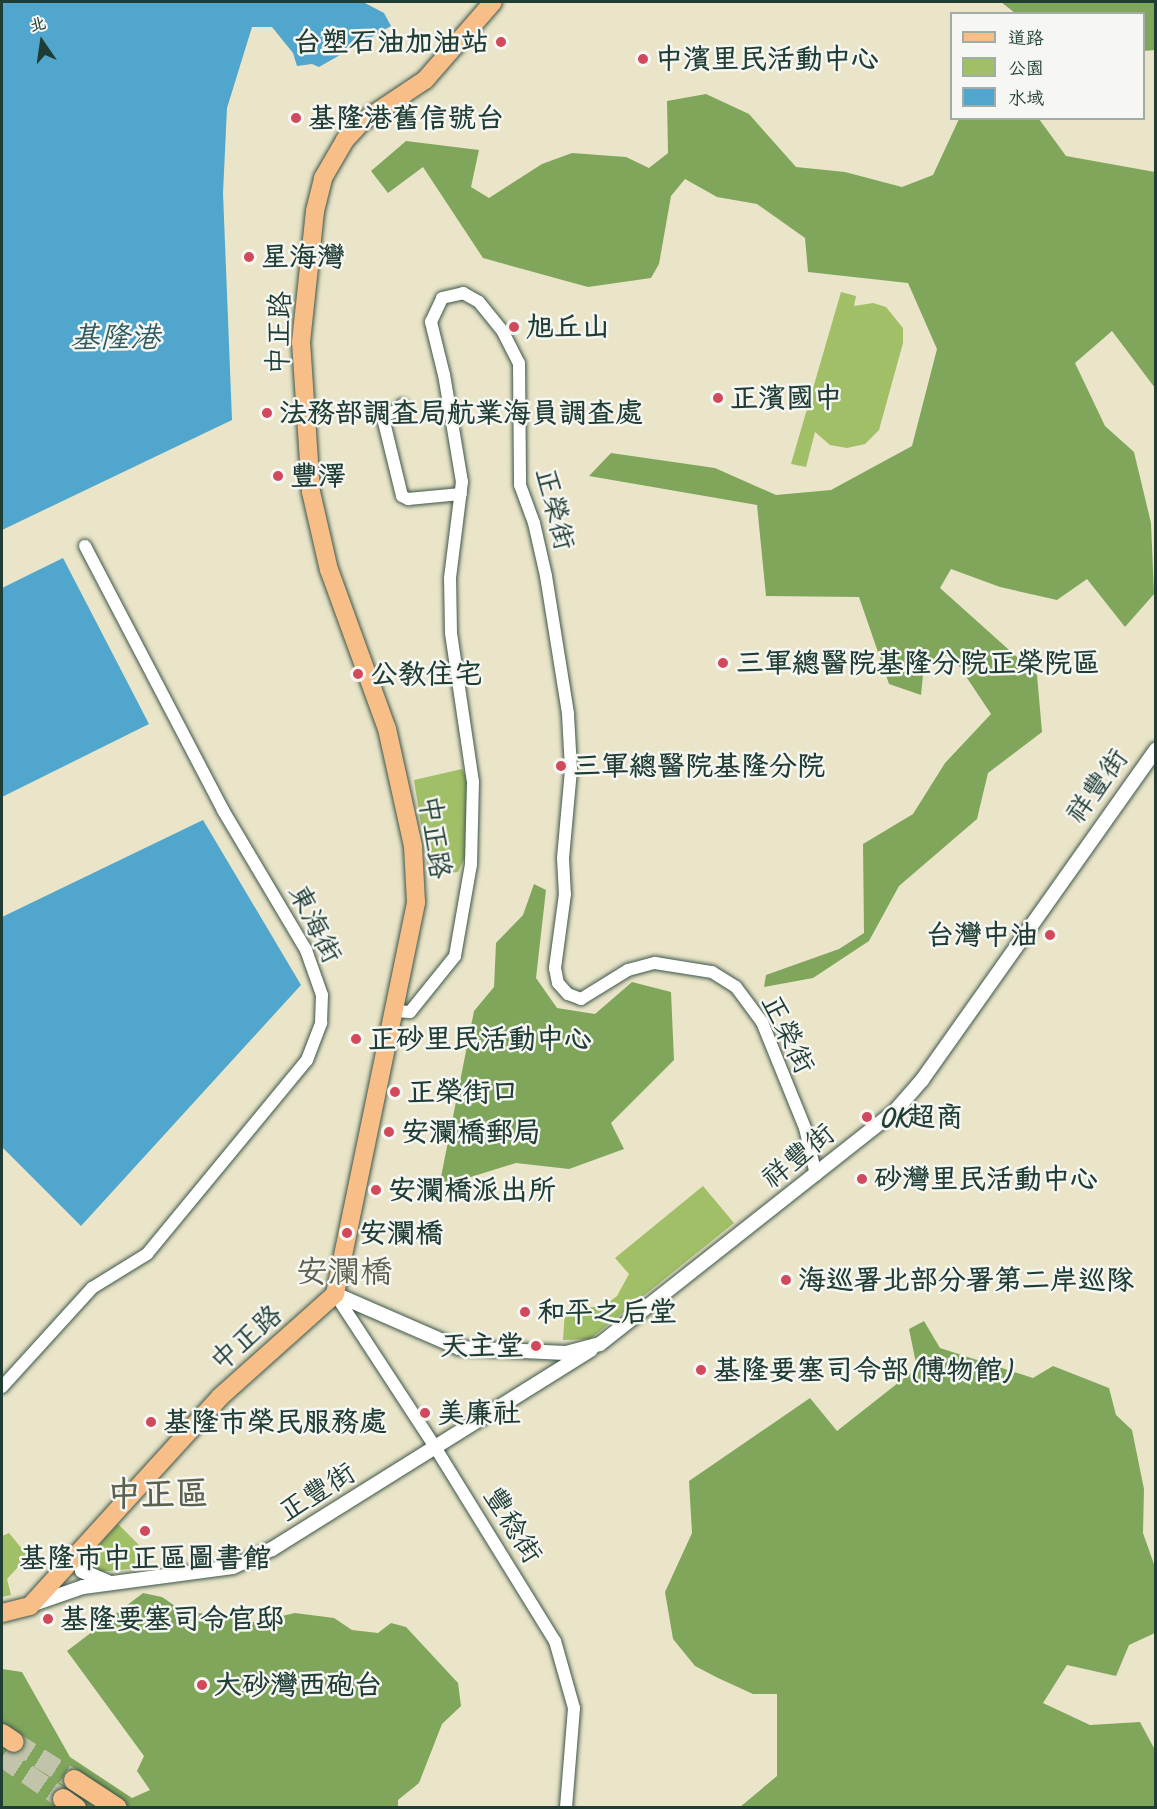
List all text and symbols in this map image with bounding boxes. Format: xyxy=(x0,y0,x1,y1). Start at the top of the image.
north arrow xyxy=(12,12,72,72)
legend xyxy=(950,12,1145,120)
text: 北 xyxy=(28,13,48,36)
place label: 台塑石油加油站 xyxy=(293,25,489,59)
text: 道路 xyxy=(1008,27,1044,49)
marker: 台塑石油加油站 xyxy=(494,35,508,49)
place label: 中濱里民活動中心 xyxy=(655,42,879,76)
marker: 中濱里民活動中心 xyxy=(636,52,650,66)
text: 公園 xyxy=(1008,57,1044,79)
text: 水域 xyxy=(1008,87,1044,109)
place label: 基隆港舊信號台 xyxy=(308,101,504,135)
marker: 基隆港舊信號台 xyxy=(289,111,303,125)
place label: 星海灣 xyxy=(261,240,345,274)
marker: 星海灣 xyxy=(242,250,256,264)
street label: 中正路 xyxy=(261,290,297,376)
place label: 旭丘山 xyxy=(526,310,610,344)
water label: 基隆港 xyxy=(70,319,160,355)
marker: 旭丘山 xyxy=(507,320,521,334)
place label: 正濱國中 xyxy=(730,381,842,415)
marker: 正濱國中 xyxy=(711,391,725,405)
place label: 法務部調查局航業海員調查處 xyxy=(279,396,643,430)
marker: 法務部調查局航業海員調查處 xyxy=(260,406,274,420)
place label: 豐澤 xyxy=(290,459,346,493)
street label: 正榮街 xyxy=(529,464,581,554)
marker: 豐澤 xyxy=(271,469,285,483)
place label: 三軍總醫院基隆分院正榮院區 xyxy=(736,646,1100,680)
marker: 三軍總醫院基隆分院正榮院區 xyxy=(714,654,732,672)
place label: 公教住宅 xyxy=(370,657,482,691)
marker: 公教住宅 xyxy=(351,667,365,681)
street label: 祥豐街 xyxy=(1059,742,1135,830)
place label: 三軍總醫院基隆分院 xyxy=(573,749,825,783)
marker: 三軍總醫院基隆分院 xyxy=(554,759,568,773)
street label: 中正路 xyxy=(413,793,457,881)
street label: 東海街 xyxy=(281,879,349,969)
place label: 台灣中油 xyxy=(926,918,1038,952)
marker: 台灣中油 xyxy=(1043,928,1057,942)
street label: 正榮街 xyxy=(754,989,822,1079)
place label: 正砂里民活動中心 xyxy=(368,1022,592,1056)
marker: 正砂里民活動中心 xyxy=(349,1032,363,1046)
place label: 正榮街口 xyxy=(407,1075,519,1109)
marker: 正榮街口 xyxy=(388,1085,402,1099)
place label: OK超商 xyxy=(879,1100,963,1134)
marker: OK超商 xyxy=(860,1110,874,1124)
place label: 安瀾橋郵局 xyxy=(401,1115,541,1149)
street label: 祥豐街 xyxy=(755,1117,841,1195)
marker: 安瀾橋郵局 xyxy=(382,1125,396,1139)
place label: 砂灣里民活動中心 xyxy=(874,1162,1098,1196)
marker: 砂灣里民活動中心 xyxy=(855,1172,869,1186)
place label: 安瀾橋派出所 xyxy=(388,1173,556,1207)
marker: 安瀾橋派出所 xyxy=(369,1183,383,1197)
place label: 安瀾橋 xyxy=(359,1216,443,1250)
marker: 安瀾橋 xyxy=(340,1226,354,1240)
district label: 安瀾橋 xyxy=(296,1253,392,1291)
place label: 海巡署北部分署第二岸巡隊 xyxy=(798,1263,1134,1297)
marker: 海巡署北部分署第二岸巡隊 xyxy=(779,1273,793,1287)
place label: 和平之后堂 xyxy=(537,1295,677,1329)
street label: 中正路 xyxy=(203,1298,289,1378)
marker: 和平之后堂 xyxy=(518,1305,532,1319)
place label: 天主堂 xyxy=(440,1329,524,1363)
marker: 天主堂 xyxy=(529,1339,543,1353)
place label: 基隆要塞司令部(博物館) xyxy=(713,1353,1011,1387)
marker: 基隆要塞司令部(博物館) xyxy=(694,1363,708,1377)
place label: 美廉社 xyxy=(437,1396,521,1430)
place label: 基隆市榮民服務處 xyxy=(163,1405,387,1439)
marker: 美廉社 xyxy=(418,1406,432,1420)
marker: 基隆市榮民服務處 xyxy=(144,1415,158,1429)
street label: 正豐街 xyxy=(272,1455,362,1529)
district label: 中正區 xyxy=(107,1474,209,1514)
street label: 豐稔街 xyxy=(476,1480,550,1570)
marker: 基隆市中正區圖書館 xyxy=(138,1524,152,1538)
place label: 基隆市中正區圖書館 xyxy=(19,1541,271,1575)
place label: 基隆要塞司令官邸 xyxy=(60,1602,284,1636)
marker: 基隆要塞司令官邸 xyxy=(41,1612,55,1626)
place label: 大砂灣西砲台 xyxy=(214,1668,382,1702)
marker: 大砂灣西砲台 xyxy=(195,1678,209,1692)

